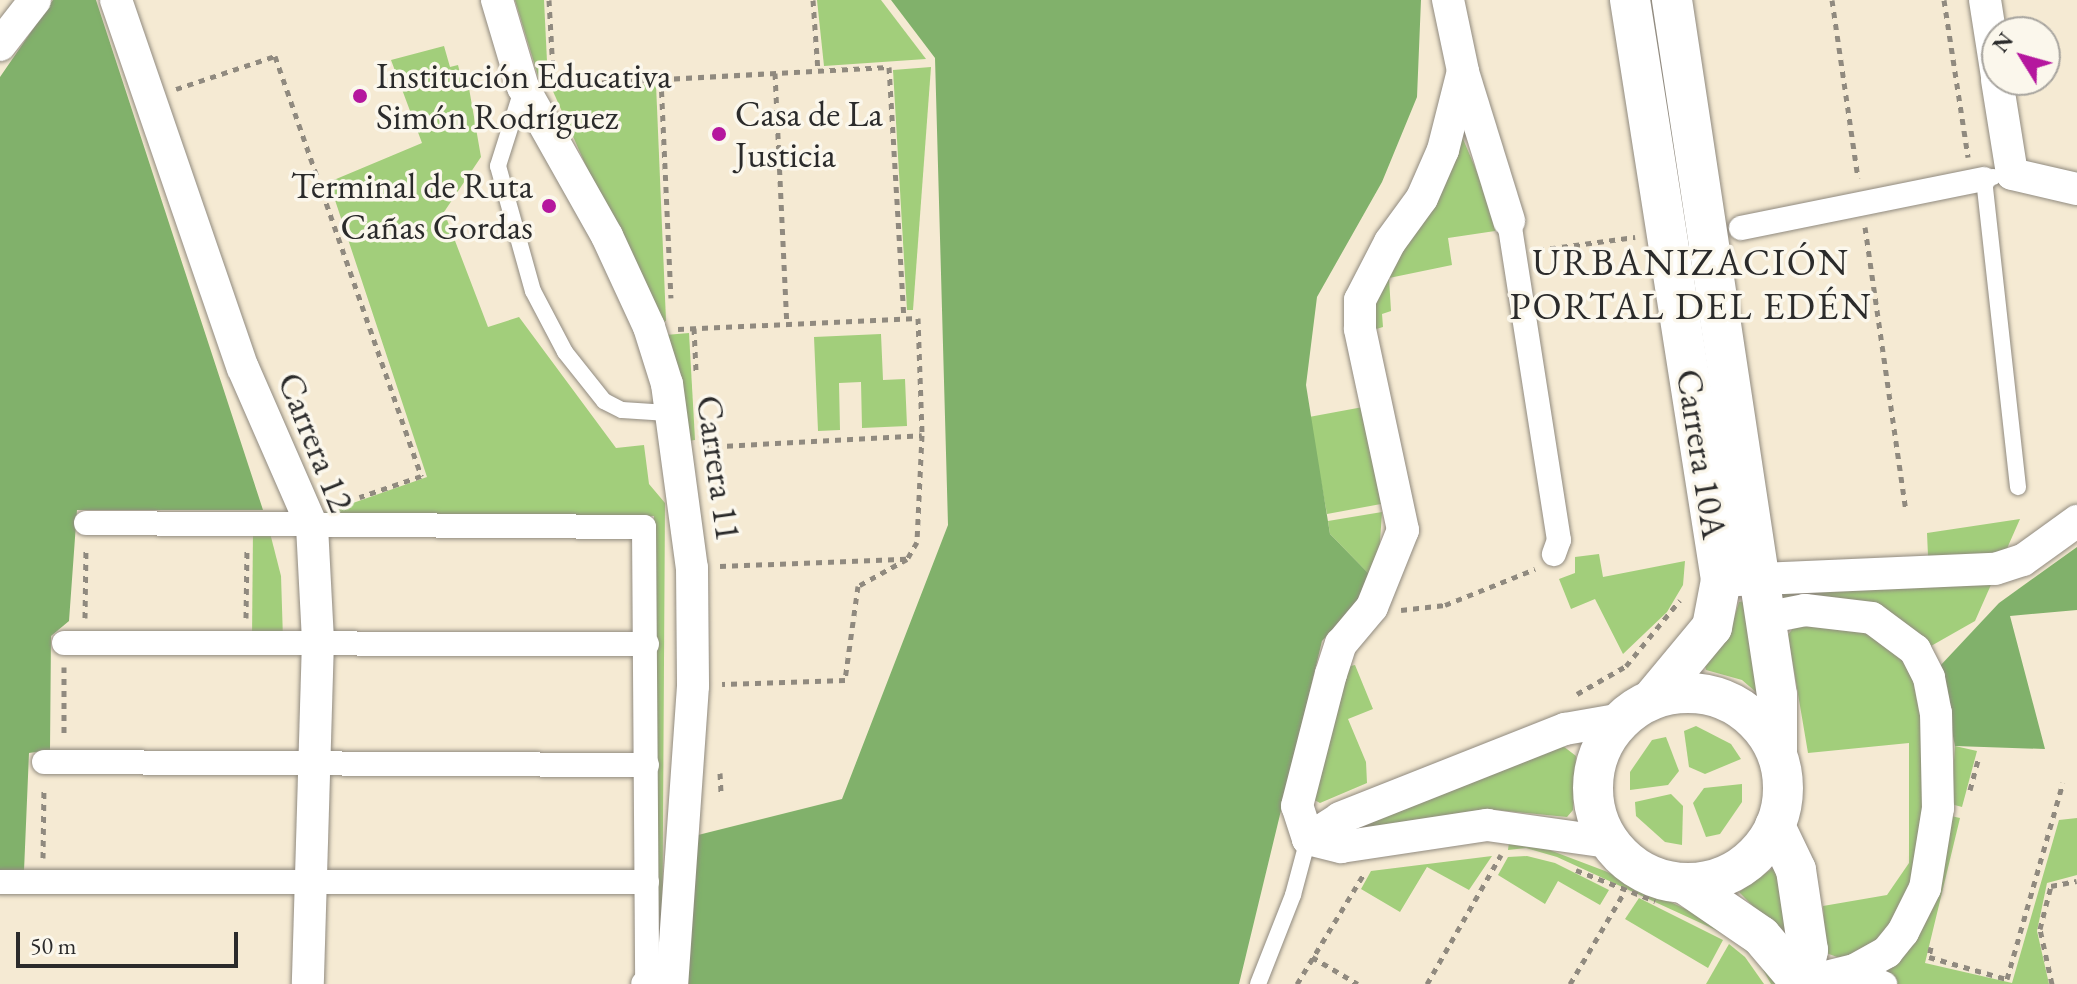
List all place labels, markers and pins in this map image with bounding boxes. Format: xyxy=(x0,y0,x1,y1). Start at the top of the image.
place label: Institución Educativa Simón Rodríguez xyxy=(376,53,672,138)
marker: Institución Educativa Simón Rodríguez xyxy=(351,87,369,105)
place label: Casa de La Justicia xyxy=(735,91,883,176)
marker: Casa de La Justicia xyxy=(710,125,728,143)
place label: Terminal de Ruta Cañas Gordas xyxy=(291,163,533,248)
marker: Terminal de Ruta Cañas Gordas xyxy=(540,197,558,215)

